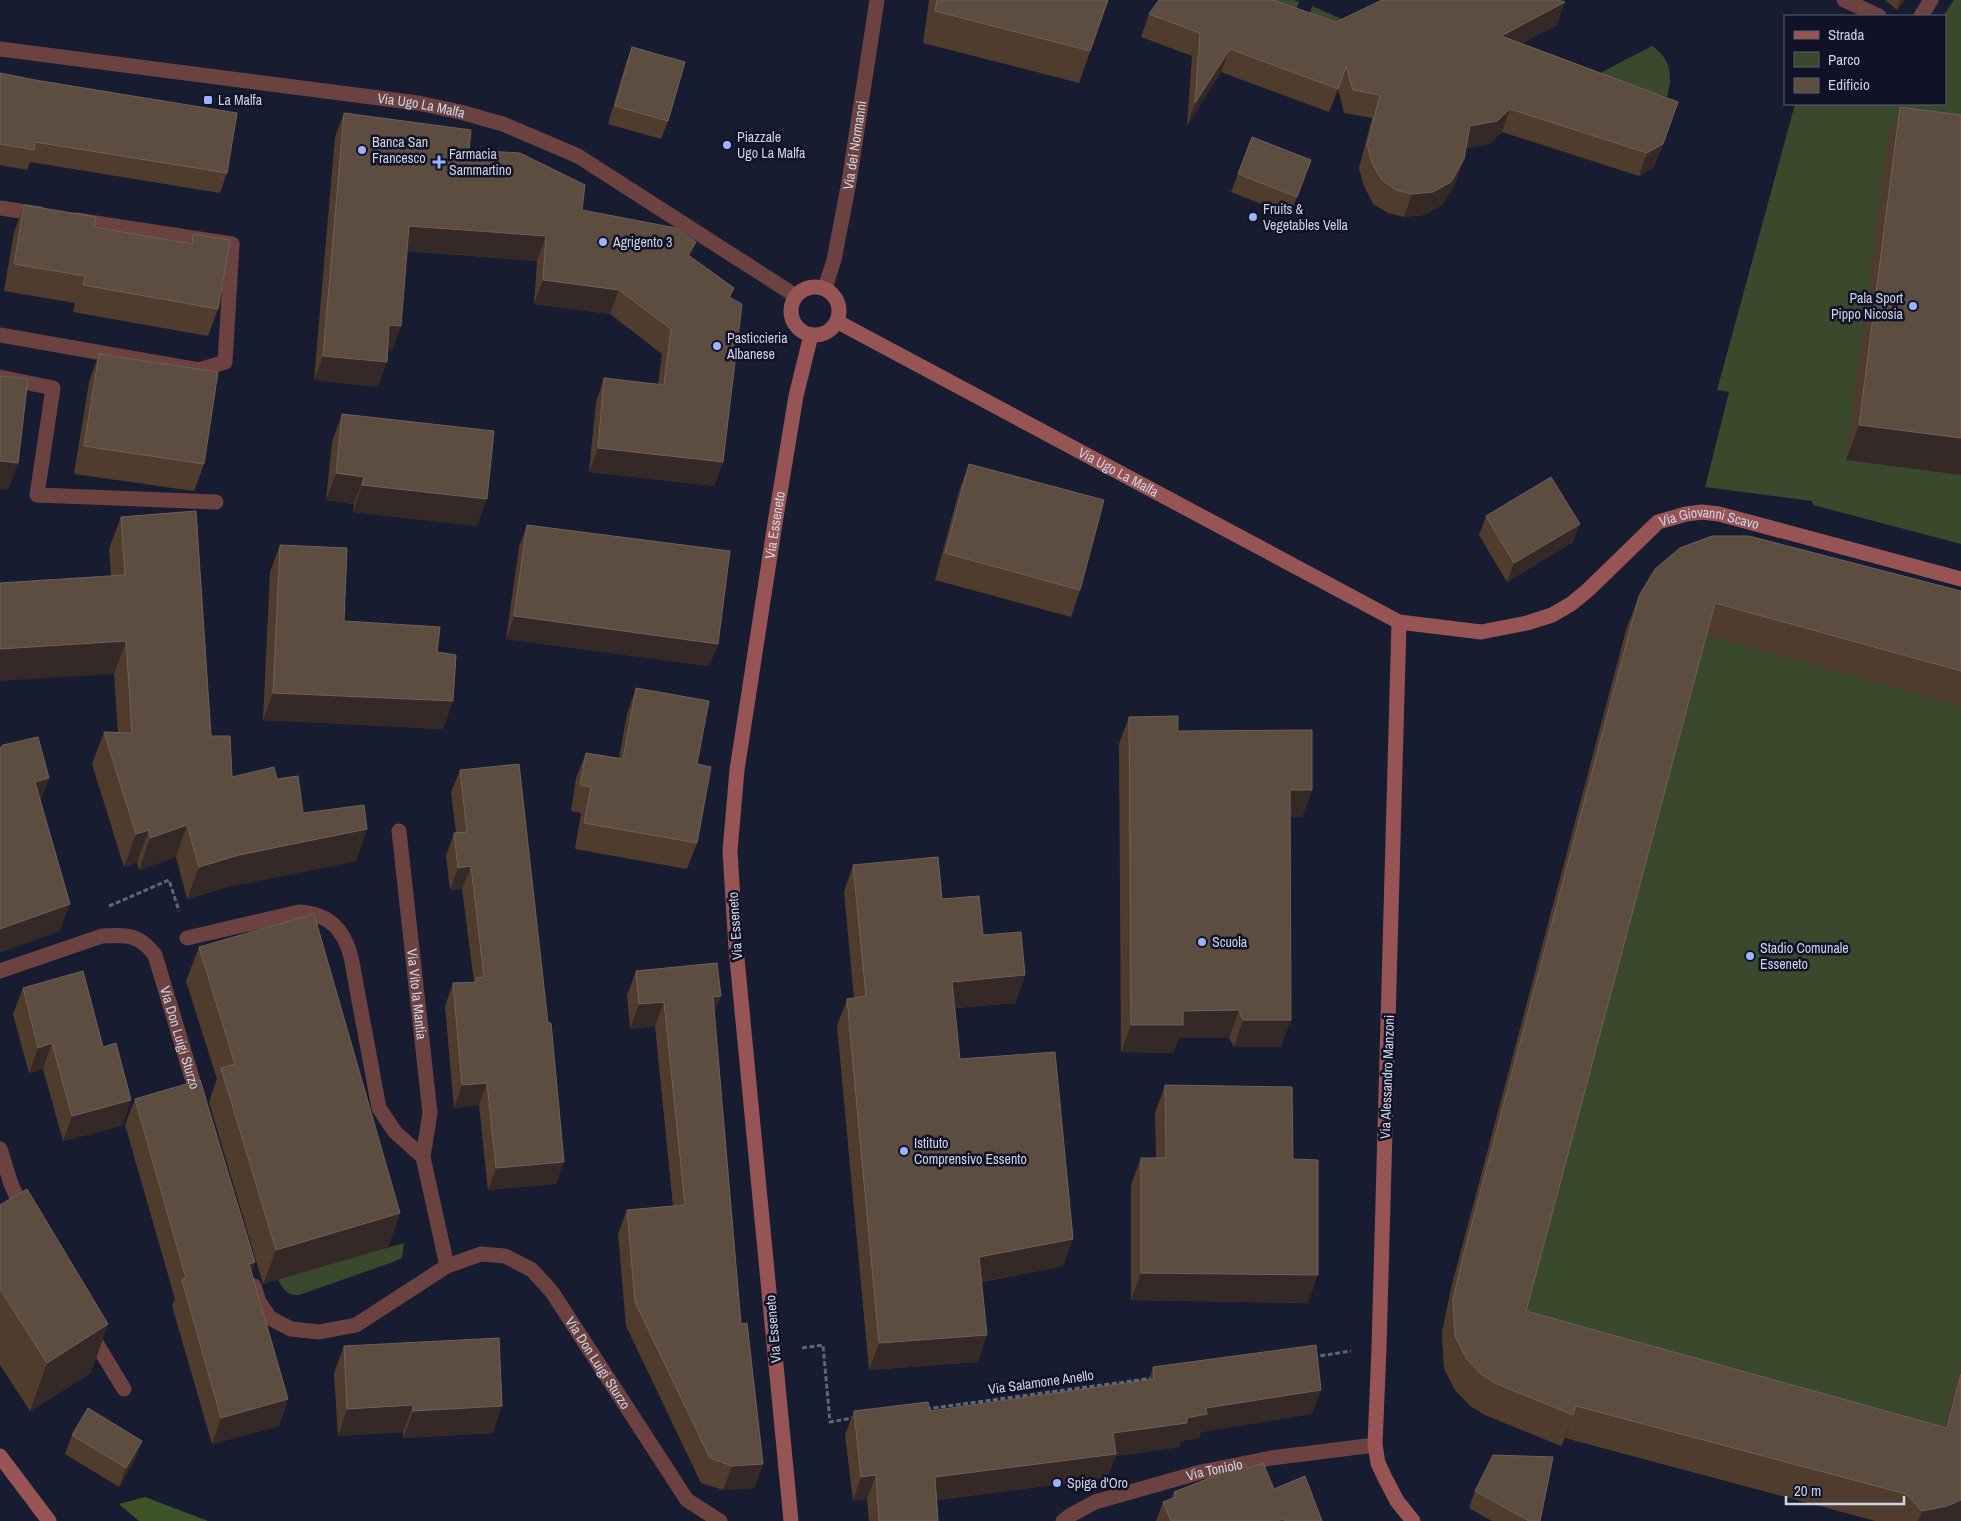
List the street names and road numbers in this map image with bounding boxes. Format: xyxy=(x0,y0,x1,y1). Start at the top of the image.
street label: Via Ugo La Malfa xyxy=(376,89,468,122)
street label: Via dei Normanni xyxy=(839,99,870,191)
street label: Via Ugo La Malfa xyxy=(1075,443,1162,501)
street label: Via Esseneto xyxy=(761,490,789,560)
street label: Via Giovanni Scavo xyxy=(1657,503,1761,533)
street label: Via Esseneto xyxy=(724,891,746,961)
street label: Via Vito la Mantia xyxy=(403,948,431,1041)
street label: Via Don Luigi Sturzo xyxy=(156,984,204,1091)
street label: Via Alessandro Manzoni xyxy=(1376,1015,1398,1139)
street label: Via Esseneto xyxy=(761,1294,785,1364)
street label: Via Don Luigi Sturzo xyxy=(561,1313,635,1413)
street label: Via Salamone Anello xyxy=(987,1366,1095,1398)
street label: Via Toniolo xyxy=(1184,1455,1244,1485)

